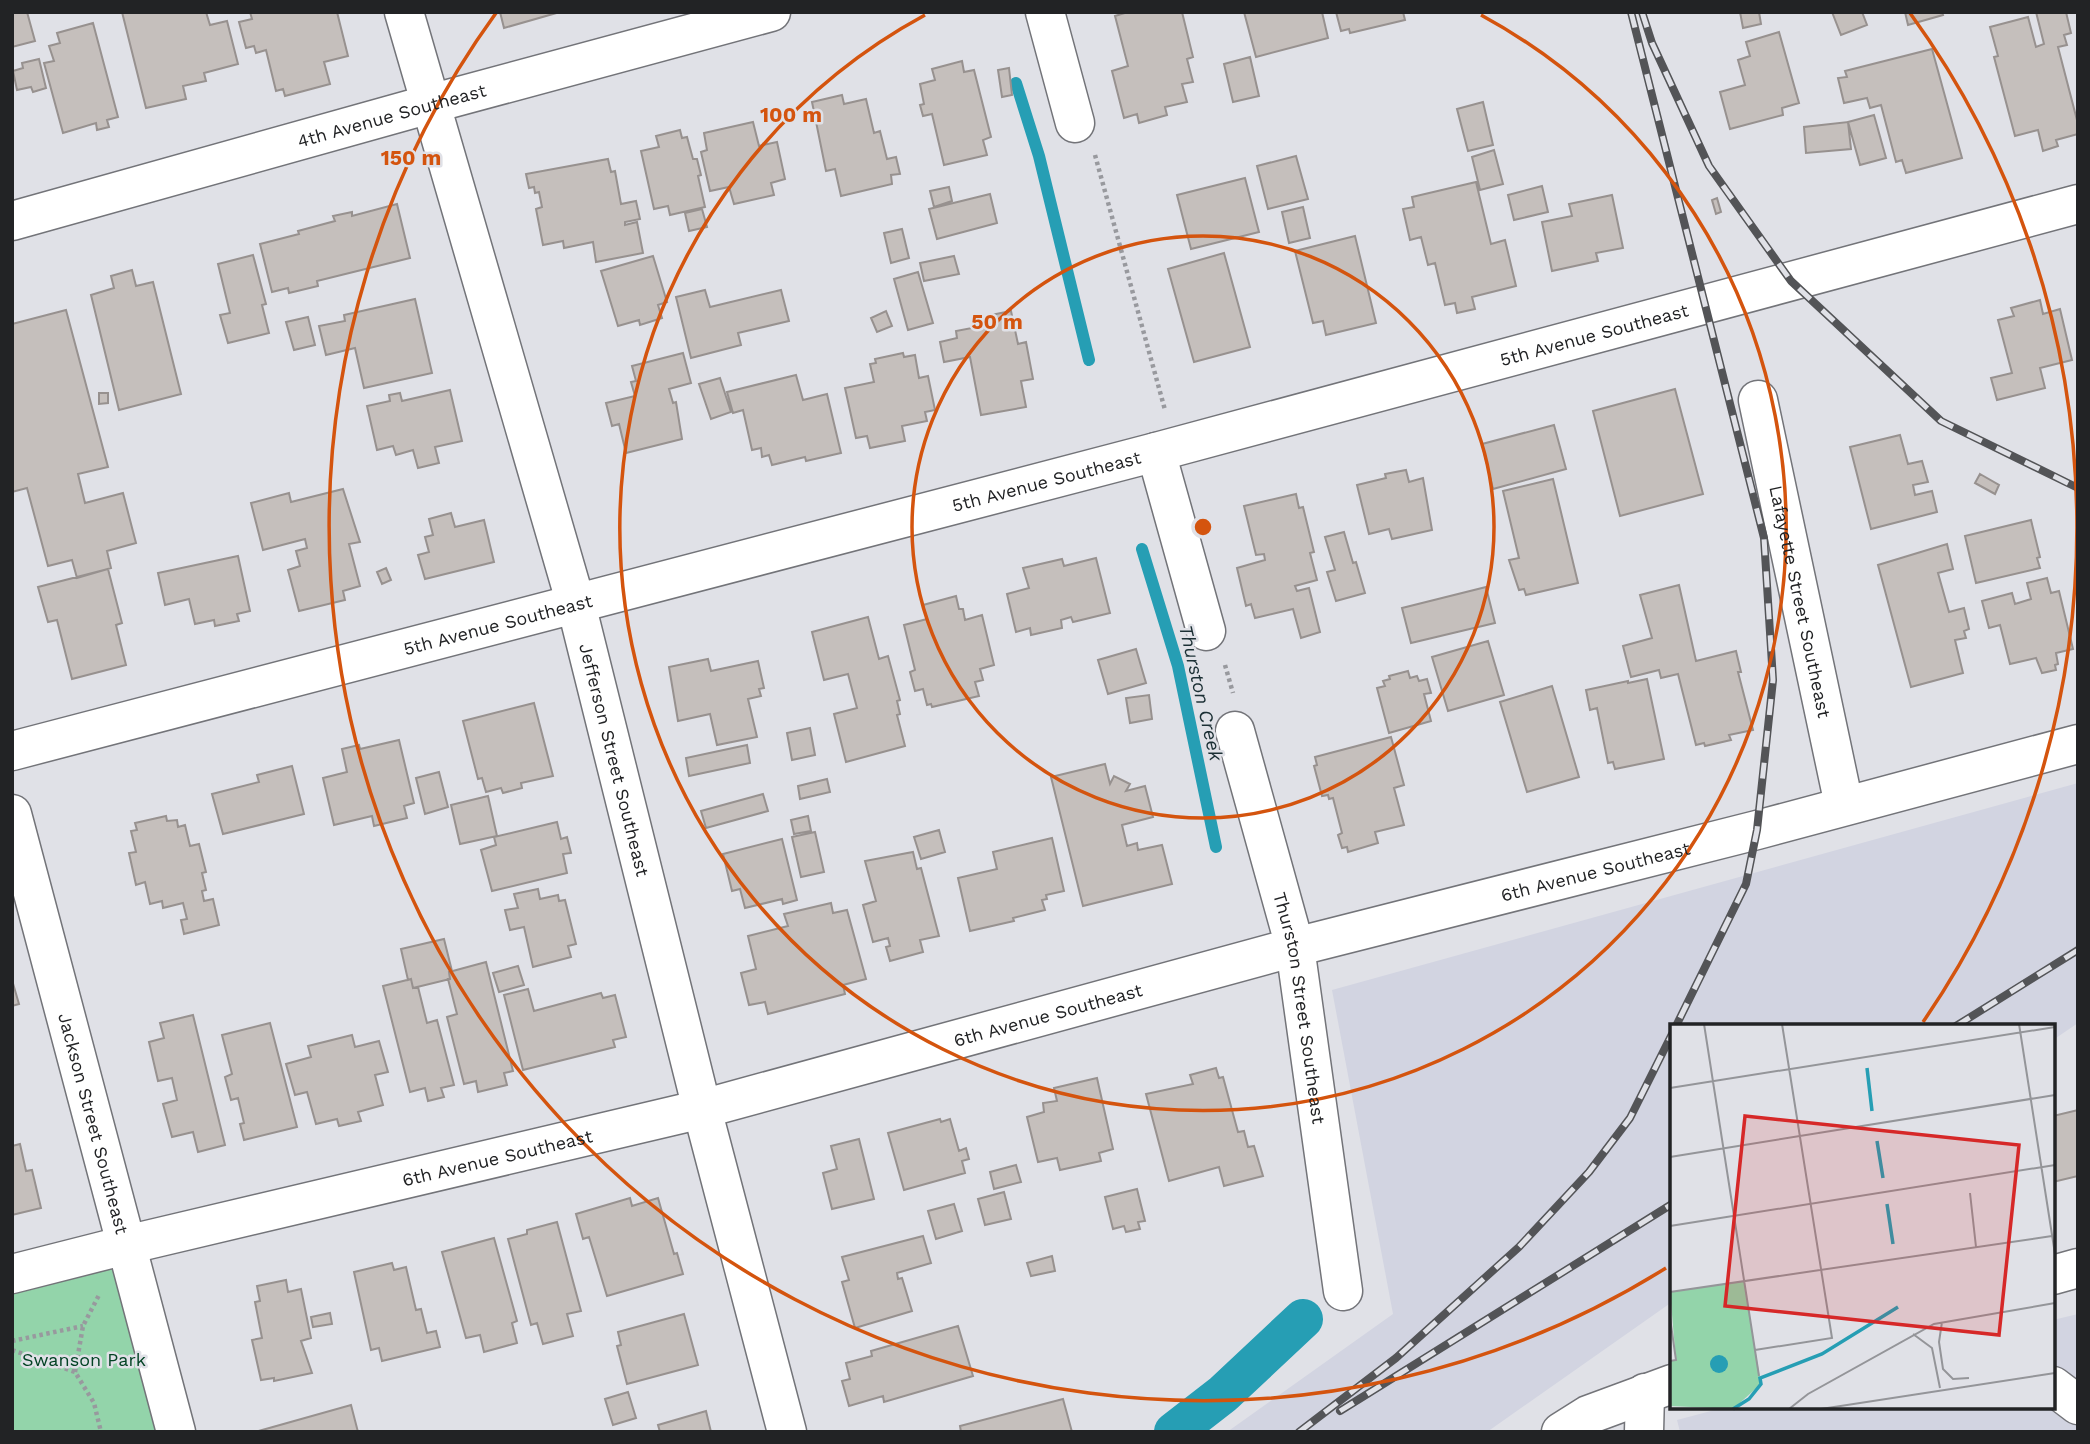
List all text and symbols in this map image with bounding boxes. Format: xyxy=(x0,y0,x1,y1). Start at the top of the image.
street label: 4th Avenue Southeast xyxy=(295,79,489,151)
text: 100 m xyxy=(760,102,822,127)
text: 150 m xyxy=(381,145,441,170)
street label: 5th Avenue Southeast xyxy=(1497,299,1691,370)
text: 50 m xyxy=(971,309,1023,334)
street label: 5th Avenue Southeast xyxy=(950,446,1143,515)
street label: Lafayette Street Southeast xyxy=(1766,483,1836,720)
centre of rings xyxy=(1191,515,1215,539)
street label: 5th Avenue Southeast xyxy=(401,589,595,659)
water label: Thurston Creek xyxy=(1174,623,1228,764)
street label: Jefferson Street Southeast xyxy=(576,641,654,879)
street label: 6th Avenue Southeast xyxy=(1498,837,1693,905)
street label: Thurston Street Southeast xyxy=(1270,890,1330,1126)
street label: 6th Avenue Southeast xyxy=(951,979,1145,1050)
street label: Jackson Street Southeast xyxy=(55,1010,134,1237)
inset map xyxy=(1670,1024,2055,1409)
street label: 6th Avenue Southeast xyxy=(400,1125,595,1190)
park label: Swanson Park xyxy=(22,1349,146,1370)

